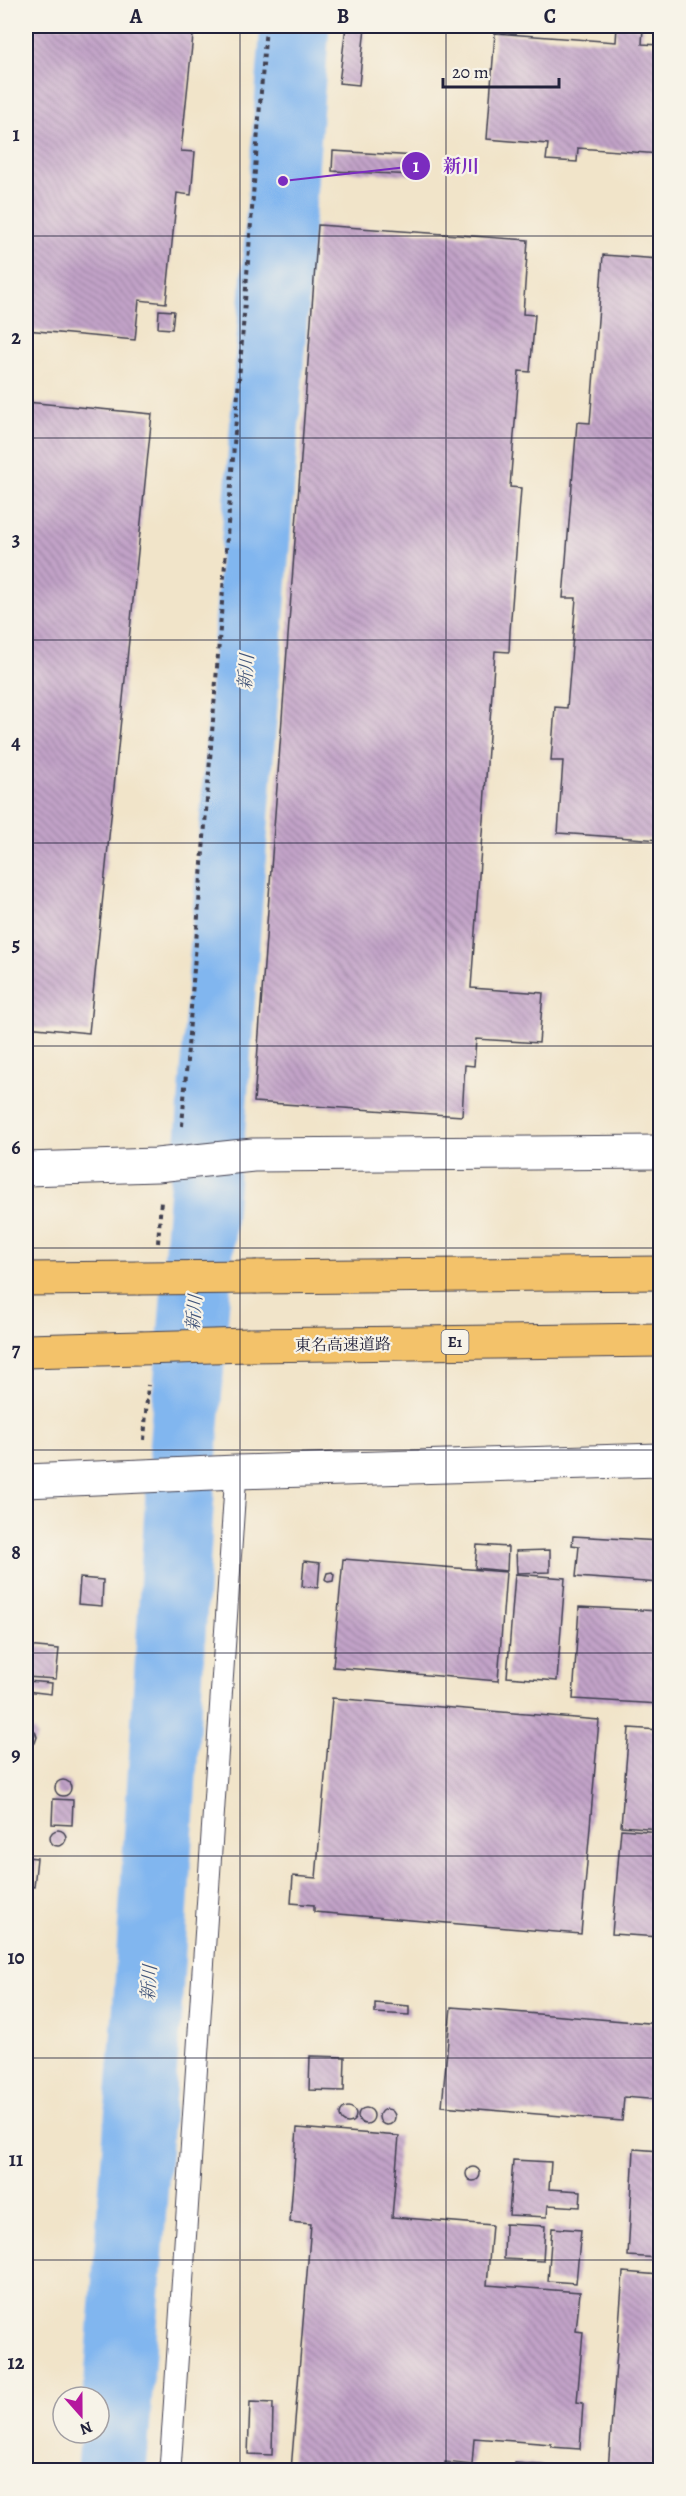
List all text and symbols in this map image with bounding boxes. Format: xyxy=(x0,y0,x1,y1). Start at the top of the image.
text: A xyxy=(129,3,143,30)
text: B xyxy=(337,3,349,30)
text: C xyxy=(544,3,556,30)
scale bar xyxy=(443,51,558,89)
text: 20 m xyxy=(452,60,489,84)
text: 1 xyxy=(12,121,20,148)
callout: 新川 xyxy=(401,148,491,184)
text: 1 xyxy=(413,154,420,178)
text: 新川 xyxy=(443,154,479,178)
text: 2 xyxy=(11,324,21,351)
text: 3 xyxy=(12,526,20,553)
water label: 新川 xyxy=(233,651,259,691)
text: 4 xyxy=(11,729,21,756)
text: 5 xyxy=(12,931,20,958)
text: 6 xyxy=(11,1134,21,1161)
water label: 新川 xyxy=(180,1292,208,1332)
road number: E1 xyxy=(442,1330,468,1354)
street label: 東名高速道路 xyxy=(295,1333,391,1357)
text: 7 xyxy=(12,1336,21,1363)
text: 8 xyxy=(11,1539,21,1566)
text: 9 xyxy=(11,1741,21,1768)
text: 10 xyxy=(7,1944,25,1971)
water label: 新川 xyxy=(136,1962,162,2002)
text: 11 xyxy=(9,2146,23,2173)
text: 12 xyxy=(8,2349,25,2376)
north arrow xyxy=(51,2385,111,2445)
text: N xyxy=(76,2416,95,2441)

